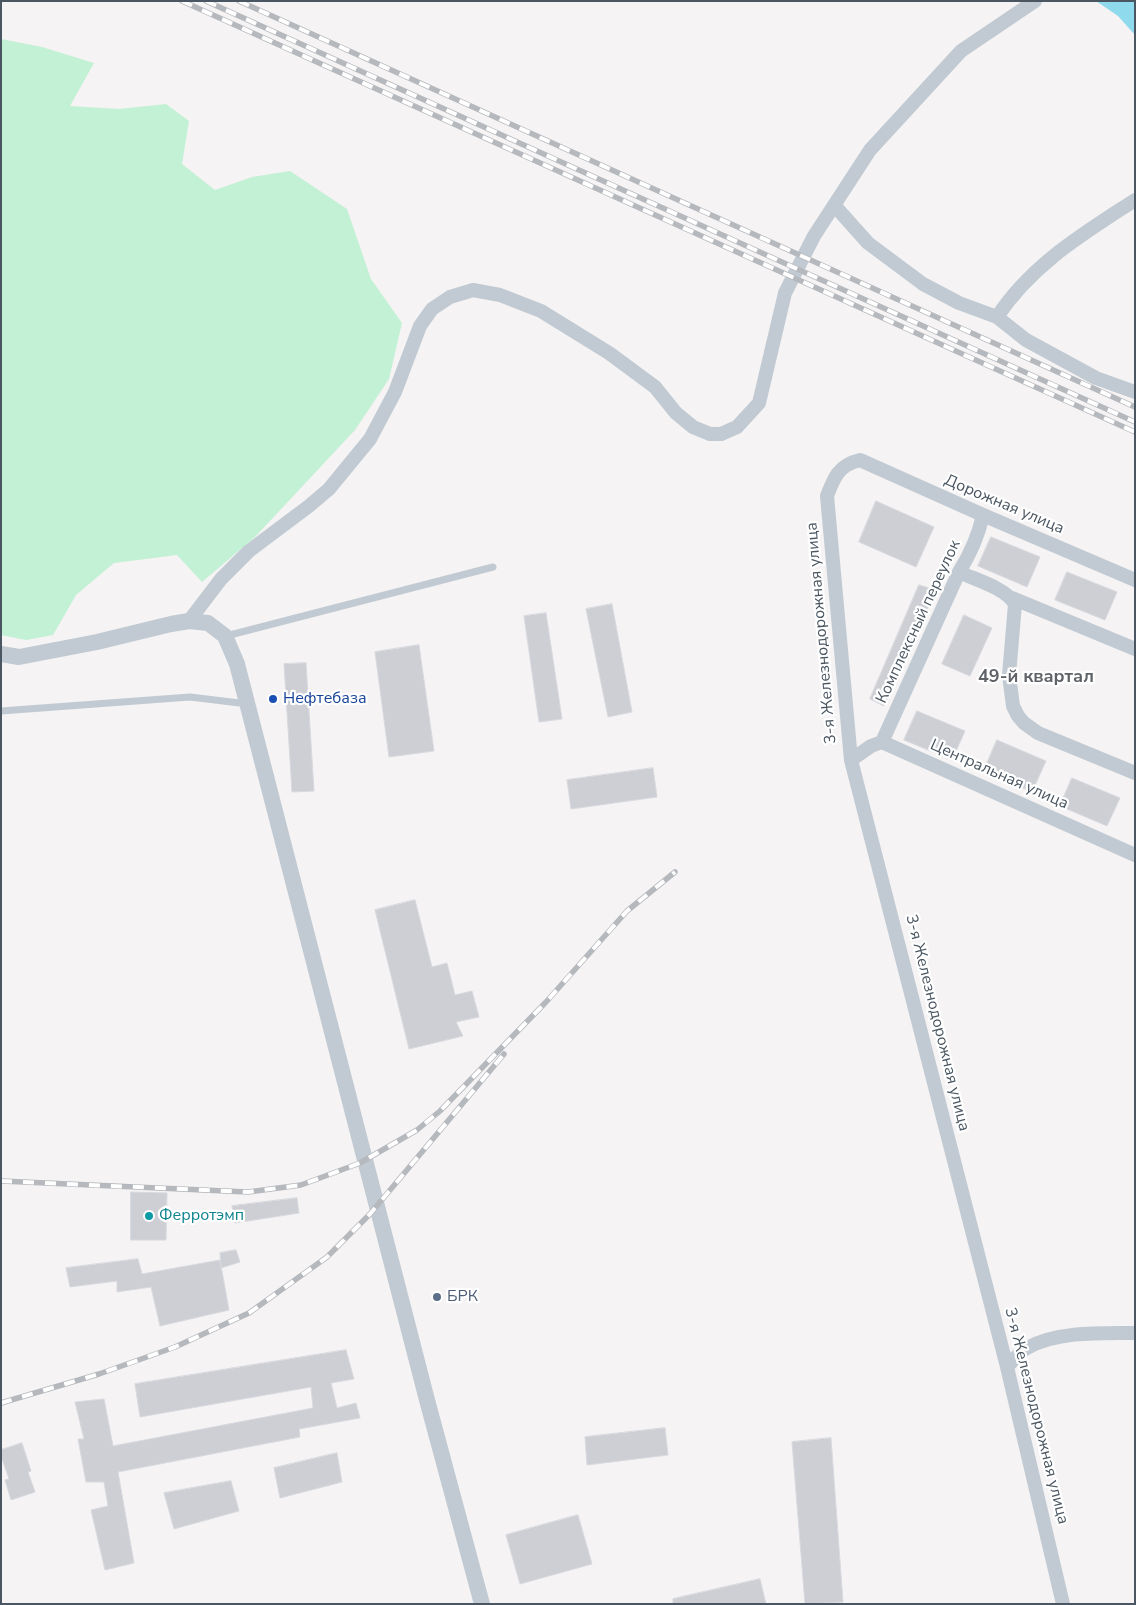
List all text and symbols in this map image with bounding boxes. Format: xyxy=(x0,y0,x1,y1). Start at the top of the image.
street label: Дорожная улица xyxy=(941,471,1067,539)
street label: 3-я Железнодорожная улица xyxy=(803,521,841,745)
street label: Комплексный переулок xyxy=(873,537,965,707)
district label: 49-й квартал xyxy=(978,667,1094,689)
place label: Нефтебаза xyxy=(283,689,367,709)
marker: Нефтебаза xyxy=(267,693,279,705)
street label: Центральная улица xyxy=(927,736,1071,814)
street label: 3-я Железнодорожная улица xyxy=(901,913,973,1133)
place label: Ферротэмп xyxy=(159,1206,244,1226)
marker: Ферротэмп xyxy=(143,1210,155,1222)
place label: БРК xyxy=(447,1287,478,1307)
marker: БРК xyxy=(431,1291,443,1303)
street label: 3-я Железнодорожная улица xyxy=(1000,1306,1072,1526)

